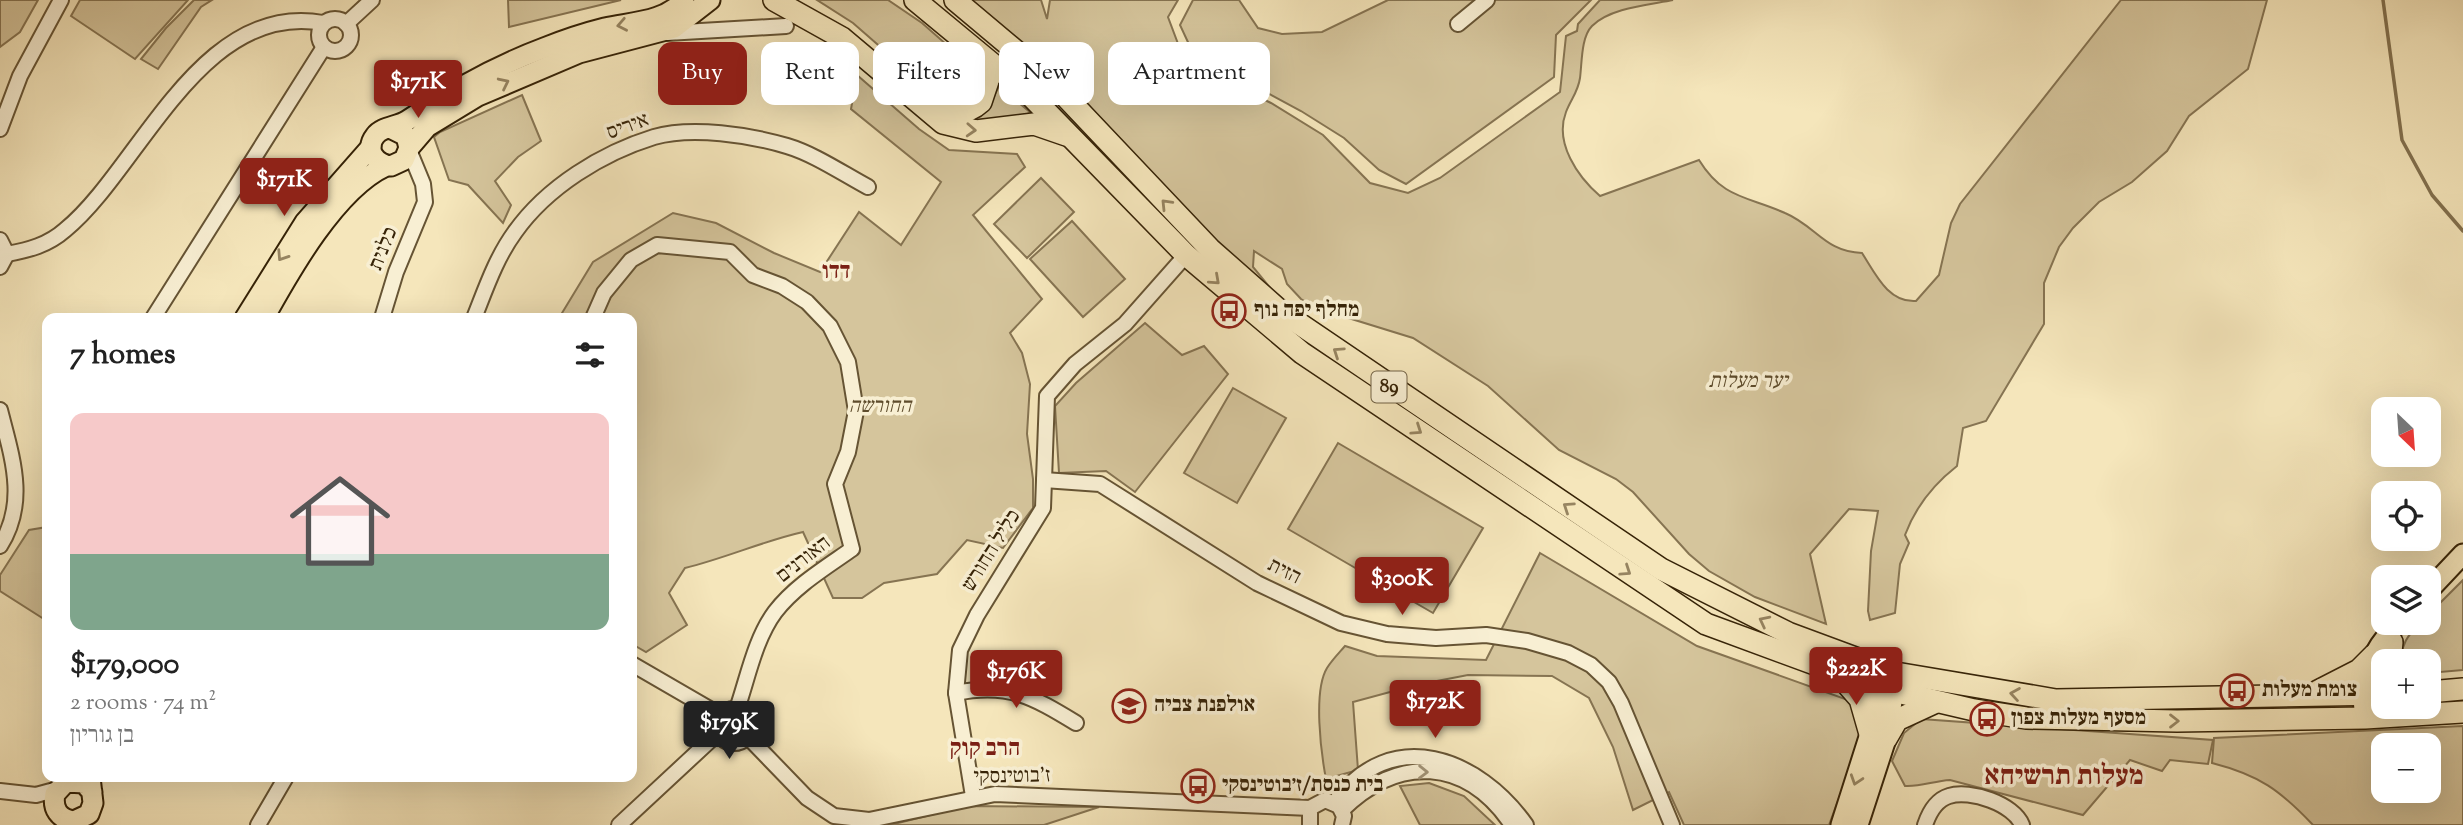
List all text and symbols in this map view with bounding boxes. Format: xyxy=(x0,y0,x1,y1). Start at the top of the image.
one-way arrow xyxy=(616,17,628,32)
chip: Buy xyxy=(658,42,747,105)
chip: Rent xyxy=(761,42,859,105)
chip: Filters xyxy=(873,42,985,105)
chip: New xyxy=(999,42,1094,105)
chip: Apartment xyxy=(1108,42,1270,105)
pin: $171K xyxy=(369,60,467,120)
text: $171K xyxy=(390,66,446,99)
one-way arrow xyxy=(497,77,509,91)
street label: איריס xyxy=(603,106,653,148)
one-way arrow xyxy=(966,122,977,137)
pin: $171K xyxy=(235,158,333,218)
text: $171K xyxy=(256,164,312,197)
one-way arrow xyxy=(1162,199,1175,212)
street label: כלנית xyxy=(362,223,406,275)
one-way arrow xyxy=(277,248,290,261)
district label: דדו xyxy=(822,256,850,289)
one-way arrow xyxy=(1207,272,1220,284)
bus stop icon: מחלף יפה נוף xyxy=(1210,292,1248,330)
place label: מחלף יפה נוף xyxy=(1254,296,1359,326)
text: 7 homes xyxy=(70,334,175,377)
icon: filters xyxy=(571,336,609,374)
one-way arrow xyxy=(1333,347,1346,360)
park label: יער מעלות xyxy=(1709,367,1790,397)
road number: 89 xyxy=(1372,372,1406,402)
park label: החורשה xyxy=(849,392,913,422)
north arrow xyxy=(2371,397,2441,467)
map controls xyxy=(2371,397,2441,803)
one-way arrow xyxy=(1409,422,1422,434)
icon: home xyxy=(277,458,403,584)
button: locate xyxy=(2371,481,2441,551)
one-way arrow xyxy=(1562,502,1575,515)
street label: כליל החורש xyxy=(955,504,1029,598)
street label: האורנים xyxy=(770,529,838,591)
street label: הזית xyxy=(1262,551,1306,593)
pin: $300K xyxy=(1353,558,1451,617)
one-way arrow xyxy=(1618,562,1631,575)
text: $300K xyxy=(1371,563,1433,596)
button: layers xyxy=(2371,565,2441,635)
one-way arrow xyxy=(1759,615,1771,629)
text: $179,000 xyxy=(70,644,179,687)
pin: $222K xyxy=(1807,648,1905,707)
button: + xyxy=(2371,649,2441,719)
pin: $176K xyxy=(967,650,1065,710)
text: $222K xyxy=(1825,653,1887,686)
text: $176K xyxy=(986,656,1046,689)
bus stop icon: צומת מעלות xyxy=(2218,672,2256,710)
place label: צומת מעלות xyxy=(2262,676,2357,706)
pin: $172K xyxy=(1386,680,1484,740)
text: $172K xyxy=(1406,686,1464,719)
text: 2 rooms · 74 m² xyxy=(70,687,216,720)
school or university icon: אולפנת צביה xyxy=(1110,687,1148,725)
one-way arrow xyxy=(2009,687,2021,702)
place label: אולפנת צביה xyxy=(1154,691,1255,721)
bus stop icon: מסעף מעלות צפון xyxy=(1968,700,2006,738)
pin: $179K xyxy=(680,702,778,761)
place label: מסעף מעלות צפון xyxy=(2011,704,2146,734)
text: $179K xyxy=(700,707,759,740)
one-way arrow xyxy=(2169,713,2180,729)
text: בן גוריון xyxy=(70,720,134,753)
district label: הרב קוק xyxy=(950,733,1020,766)
button: − xyxy=(2371,733,2441,803)
district label: מעלות תרשיחא xyxy=(1984,757,2144,797)
street label: ז'בוטינסקי xyxy=(973,761,1051,793)
one-way arrow xyxy=(1418,764,1428,780)
bus stop icon: בית כנסת/ז׳בוטינסקי xyxy=(1179,767,1217,805)
place label: בית כנסת/ז׳בוטינסקי xyxy=(1222,771,1383,801)
one-way arrow xyxy=(1850,773,1864,785)

